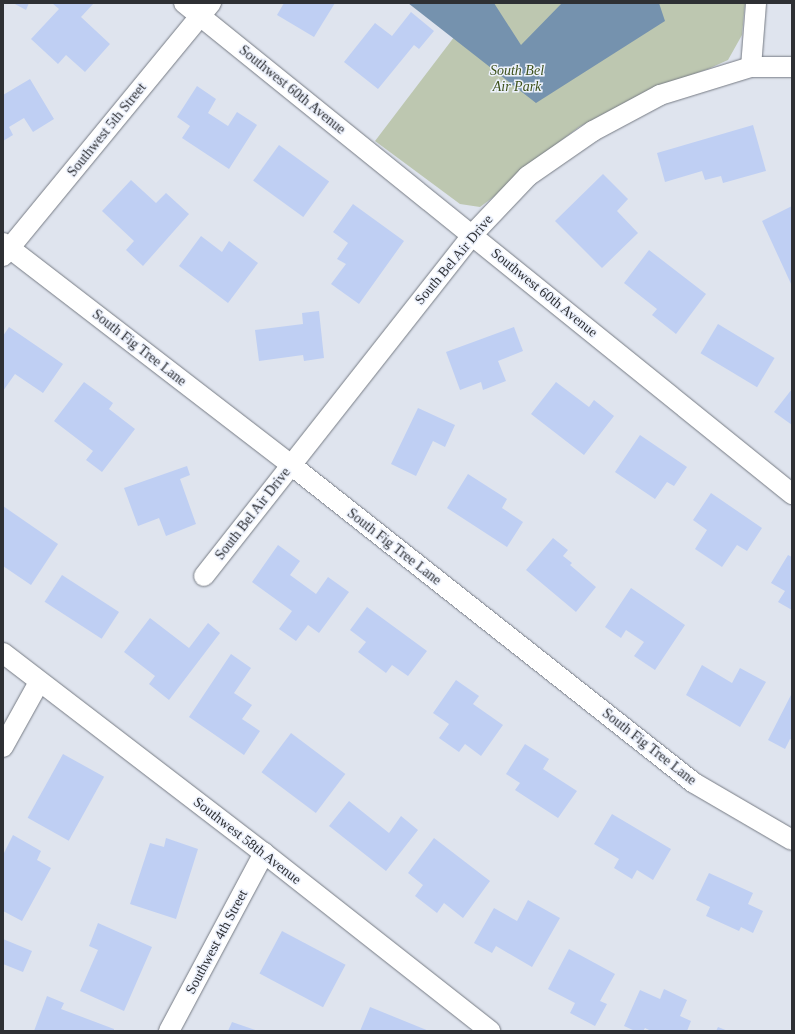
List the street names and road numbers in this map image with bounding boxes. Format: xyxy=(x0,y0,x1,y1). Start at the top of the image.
street label: Southwest 60th Avenue xyxy=(235,42,349,138)
street label: Southwest 5th Street xyxy=(64,80,150,180)
street label: South Bel Air Drive xyxy=(411,211,497,309)
street label: Southwest 60th Avenue xyxy=(487,245,601,341)
street label: South Fig Tree Lane xyxy=(89,306,189,390)
street label: South Bel Air Drive xyxy=(212,464,294,564)
street label: South Fig Tree Lane xyxy=(344,505,444,589)
street label: South Fig Tree Lane xyxy=(599,705,699,789)
street label: Southwest 58th Avenue xyxy=(190,794,304,888)
street label: Southwest 4th Street xyxy=(182,887,252,997)

